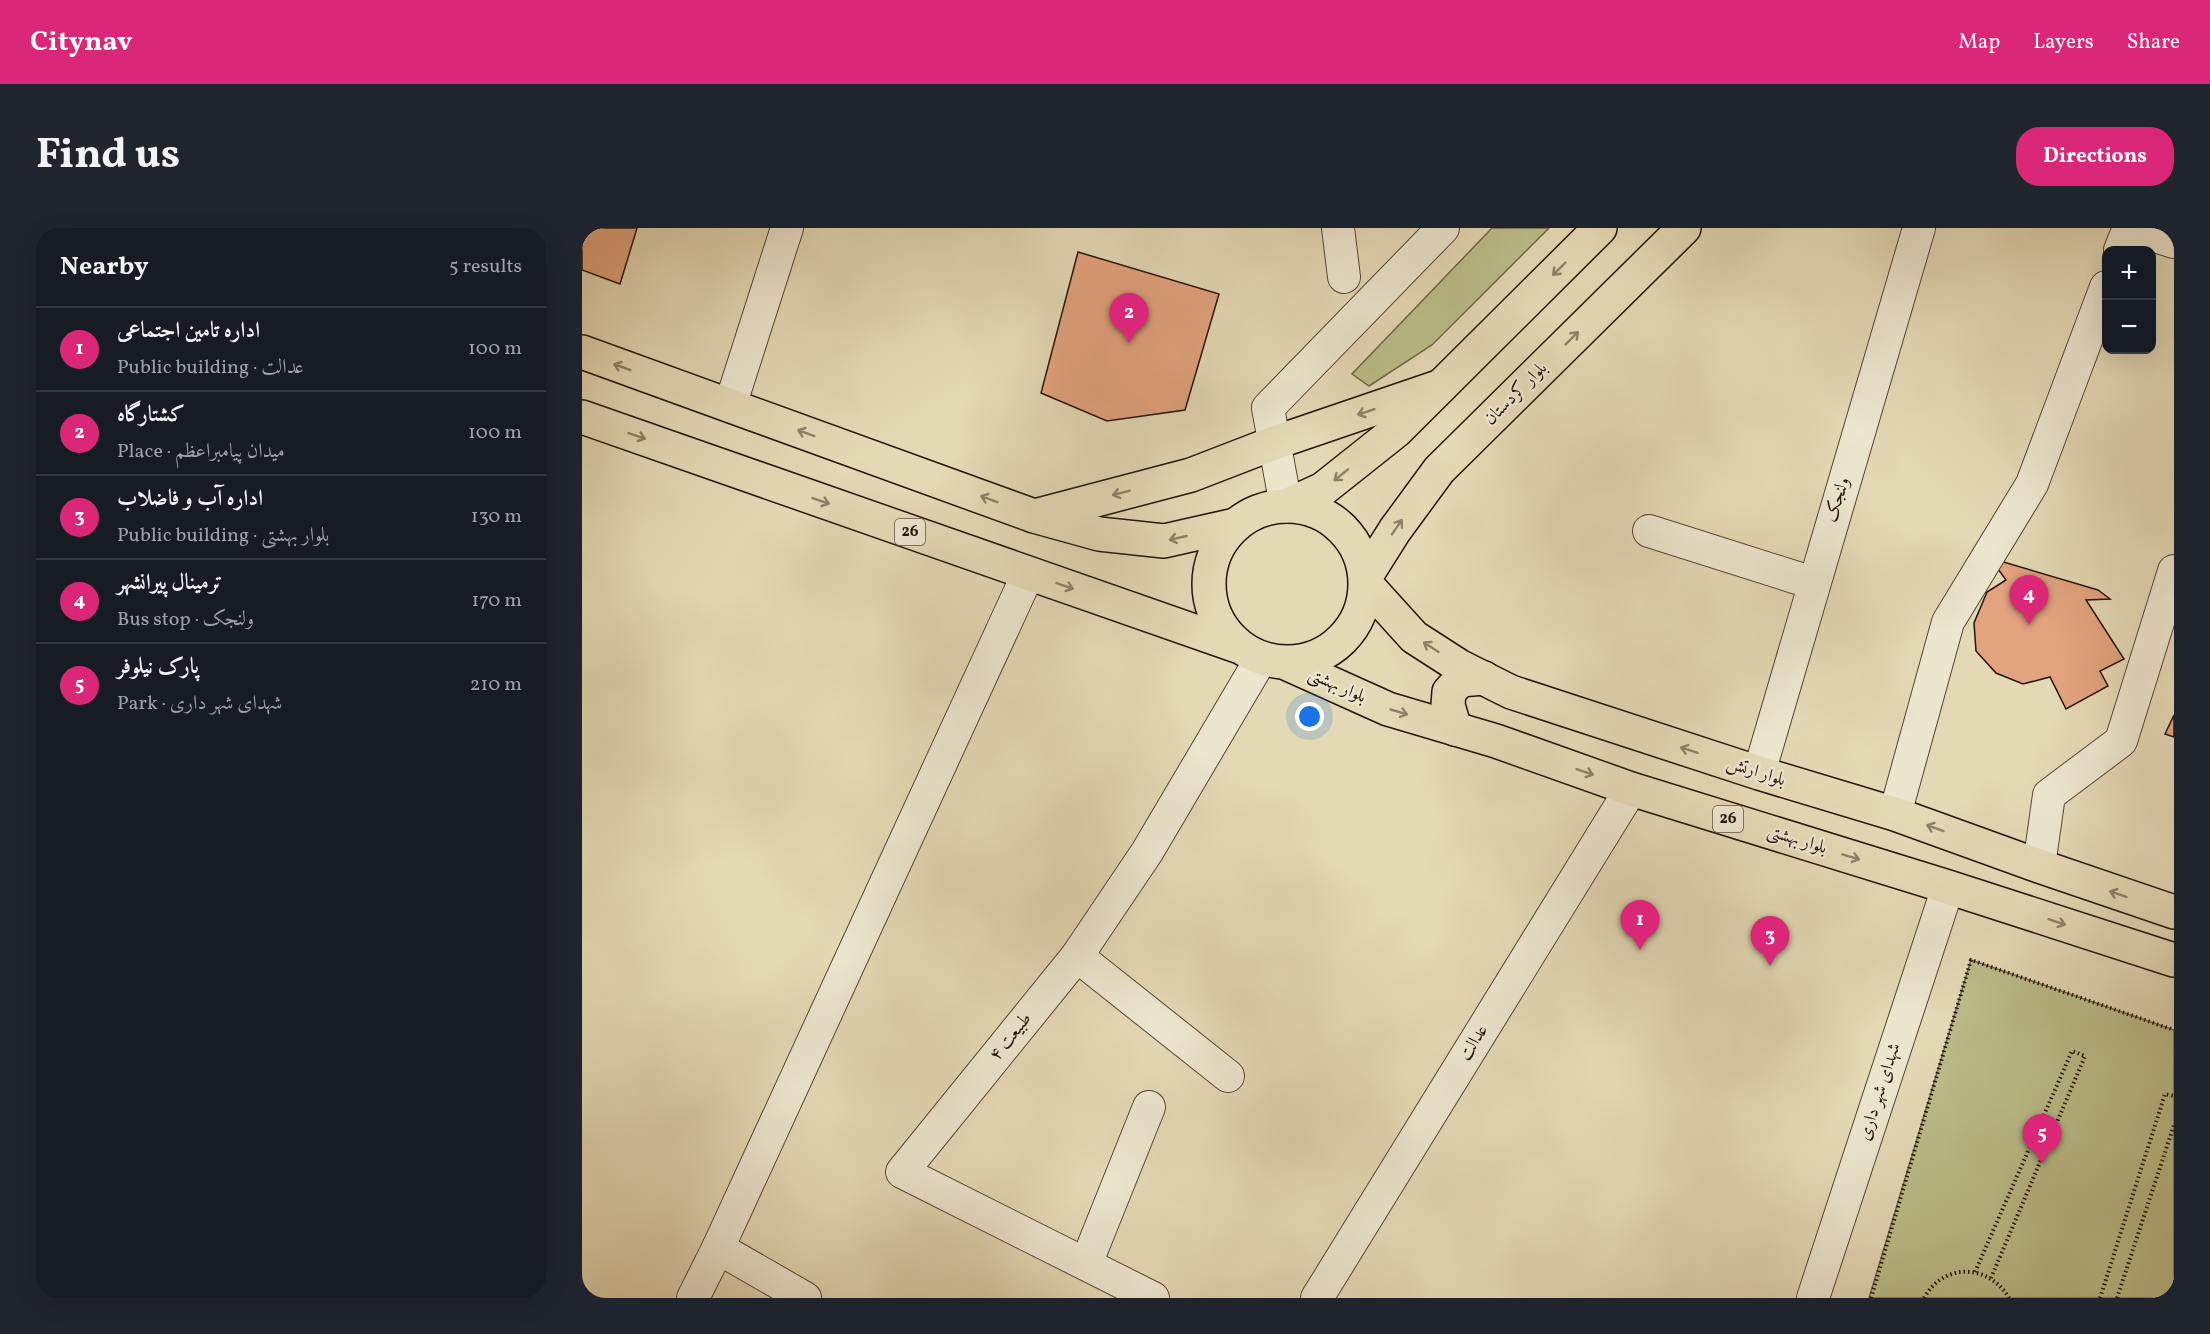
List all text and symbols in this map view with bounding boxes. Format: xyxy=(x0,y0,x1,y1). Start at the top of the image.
text: Citynav xyxy=(30,23,133,62)
text: Map xyxy=(1958,28,2000,57)
text: Layers xyxy=(2033,28,2094,57)
text: Share xyxy=(2127,28,2180,57)
text: Find us xyxy=(36,127,180,186)
button: Directions xyxy=(2016,127,2174,186)
map controls xyxy=(2102,246,2156,354)
button: + xyxy=(2102,246,2156,300)
text: Nearby xyxy=(60,249,149,285)
text: 5 results xyxy=(449,253,522,281)
one-way arrow xyxy=(1551,262,1566,277)
pin: 2 xyxy=(1110,294,1148,343)
button: − xyxy=(2102,300,2156,354)
text: اداره تامین اجتماعی xyxy=(117,316,260,347)
one-way arrow xyxy=(1565,331,1580,346)
text: 1 xyxy=(75,335,84,363)
text: 100 m xyxy=(468,335,522,363)
text: Public building · عدالت xyxy=(117,354,304,382)
street label: بلوار کردستان xyxy=(1479,357,1553,431)
one-way arrow xyxy=(613,360,632,371)
text: کشتارگاه xyxy=(117,400,185,431)
one-way arrow xyxy=(1357,407,1376,418)
text: 2 xyxy=(74,419,85,447)
text: 100 m xyxy=(468,419,522,447)
one-way arrow xyxy=(797,426,816,437)
one-way arrow xyxy=(627,432,646,443)
text: Place · میدان پیامبراعظم xyxy=(117,438,285,466)
one-way arrow xyxy=(1334,468,1349,482)
street label: ولنجک xyxy=(1819,474,1857,526)
text: اداره آب و فاضلاب xyxy=(117,484,263,515)
one-way arrow xyxy=(1112,488,1131,499)
one-way arrow xyxy=(980,493,999,504)
one-way arrow xyxy=(811,496,830,507)
text: 3 xyxy=(74,503,85,531)
text: 130 m xyxy=(471,503,522,531)
road number: 26 xyxy=(895,519,925,545)
one-way arrow xyxy=(1391,519,1403,535)
text: Public building · بلوار بهشتی xyxy=(117,522,329,550)
one-way arrow xyxy=(1169,533,1188,544)
text: ترمینال پیرانشهر xyxy=(117,568,222,599)
pin: 4 xyxy=(2010,576,2048,625)
one-way arrow xyxy=(1055,582,1074,593)
text: 4 xyxy=(73,587,86,615)
text: 170 m xyxy=(472,587,522,615)
text: Bus stop · ولنجک xyxy=(117,606,254,634)
one-way arrow xyxy=(1423,641,1440,653)
text: پارک نیلوفر xyxy=(117,652,199,683)
street label: بلوار بهشتی xyxy=(1304,662,1370,710)
text: 5 xyxy=(75,671,84,699)
text: 210 m xyxy=(470,671,522,699)
text: Park · شهدای شهر داری xyxy=(117,690,282,718)
your location xyxy=(1295,702,1324,731)
one-way arrow xyxy=(1389,707,1408,718)
one-way arrow xyxy=(1680,743,1699,754)
street label: بلوار ارتش xyxy=(1723,751,1789,793)
one-way arrow xyxy=(1575,768,1594,779)
road number: 26 xyxy=(1713,806,1743,832)
street label: بلوار بهشتی xyxy=(1764,819,1830,861)
one-way arrow xyxy=(1926,822,1945,833)
one-way arrow xyxy=(1841,852,1860,863)
one-way arrow xyxy=(2109,887,2128,898)
pin: 1 xyxy=(1620,900,1660,950)
pin: 3 xyxy=(1750,916,1790,966)
one-way arrow xyxy=(2047,917,2066,928)
street label: طبیعت ۴ xyxy=(984,1008,1038,1066)
street label: عدالت xyxy=(1453,1020,1495,1066)
street label: شهدای شهر داری xyxy=(1852,1040,1908,1144)
pin: 5 xyxy=(2022,1114,2062,1164)

